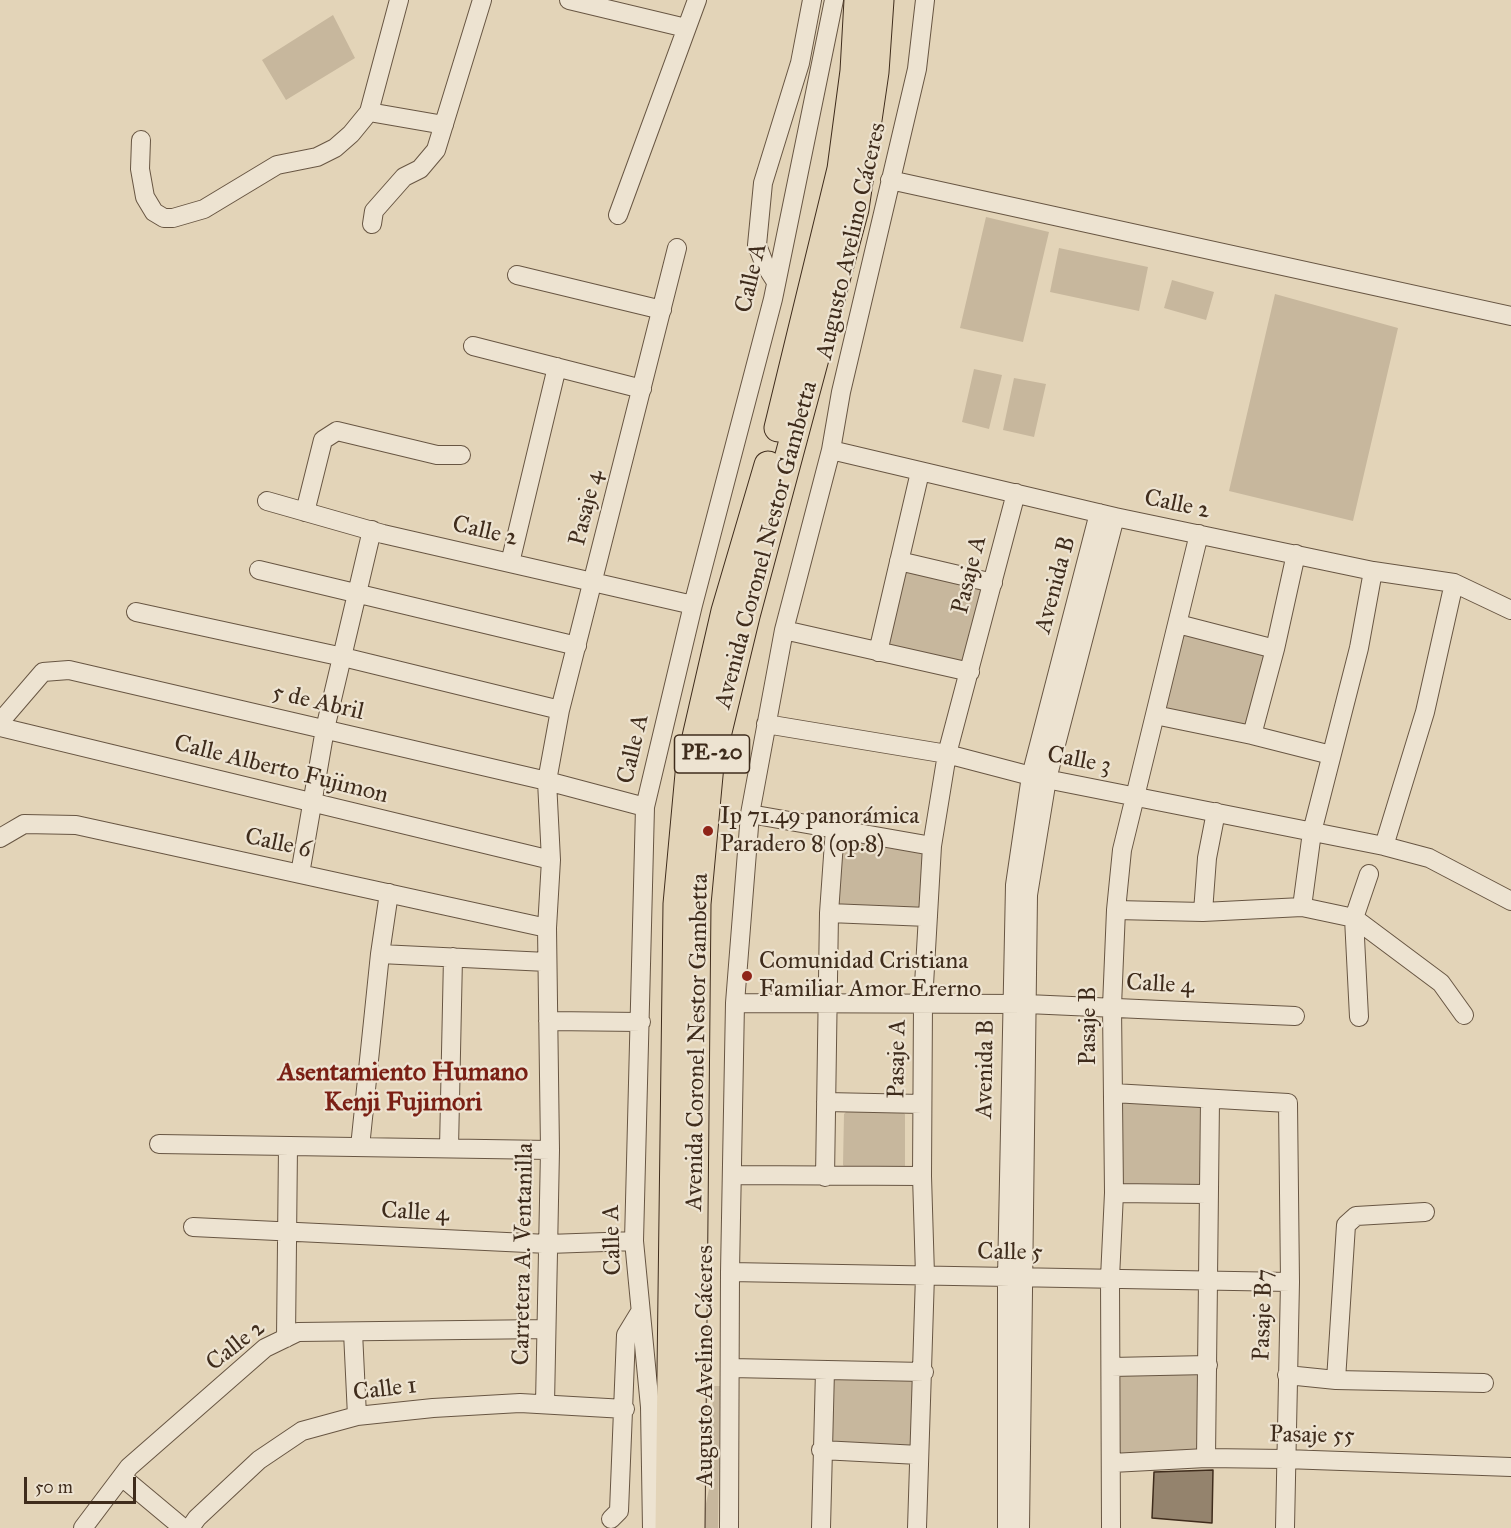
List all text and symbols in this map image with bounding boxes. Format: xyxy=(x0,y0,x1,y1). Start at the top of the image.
street label: Augusto Avelino Cáceres xyxy=(811,120,893,362)
street label: Calle A xyxy=(730,240,774,316)
street label: Avenida Coronel Nestor Gambetta xyxy=(709,378,825,712)
street label: Pasaje 4 xyxy=(564,467,610,549)
street label: Calle 2 xyxy=(1142,484,1212,526)
street label: Calle 2 xyxy=(449,511,521,553)
street label: Pasaje A xyxy=(946,533,994,617)
street label: Avenida B xyxy=(1029,533,1083,637)
street label: 5 de Abril xyxy=(269,678,367,728)
street label: Calle A xyxy=(612,711,656,787)
street label: Calle Alberto Fujimon xyxy=(171,729,391,811)
road number: PE-20 xyxy=(674,735,750,773)
street label: Calle 3 xyxy=(1045,741,1113,781)
place label: Ip 71.49 panorámica Paradero 8 (op.8) xyxy=(720,803,919,859)
street label: Calle 6 xyxy=(242,823,314,865)
marker: Ip 71.49 panorámica Paradero 8 (op.8) xyxy=(701,824,715,838)
street label: Avenida Coronel Nestor Gambetta xyxy=(681,873,715,1211)
place label: Comunidad Cristiana Familiar Amor Ererno xyxy=(759,948,981,1004)
marker: Comunidad Cristiana Familiar Amor Ererno xyxy=(740,969,754,983)
street label: Calle 4 xyxy=(1125,969,1195,1001)
street label: Pasaje B xyxy=(1075,986,1103,1066)
street label: Pasaje A xyxy=(883,1019,913,1099)
street label: Avenida B xyxy=(971,1019,1001,1119)
district label: Asentamiento Humano Kenji Fujimori xyxy=(278,1058,528,1120)
street label: Carretera A. Ventanilla xyxy=(508,1142,540,1366)
street label: Calle 4 xyxy=(380,1197,450,1229)
street label: Calle A xyxy=(597,1204,629,1276)
street label: Calle 5 xyxy=(977,1238,1043,1268)
street label: Augusto Avelino Cáceres xyxy=(692,1245,720,1487)
street label: Pasaje B7 xyxy=(1248,1269,1280,1361)
street label: Calle 2 xyxy=(201,1314,271,1378)
street label: Calle 1 xyxy=(351,1372,419,1408)
street label: Pasaje 55 xyxy=(1269,1421,1355,1451)
scale bar xyxy=(27,1465,140,1503)
text: 50 m xyxy=(35,1476,73,1498)

